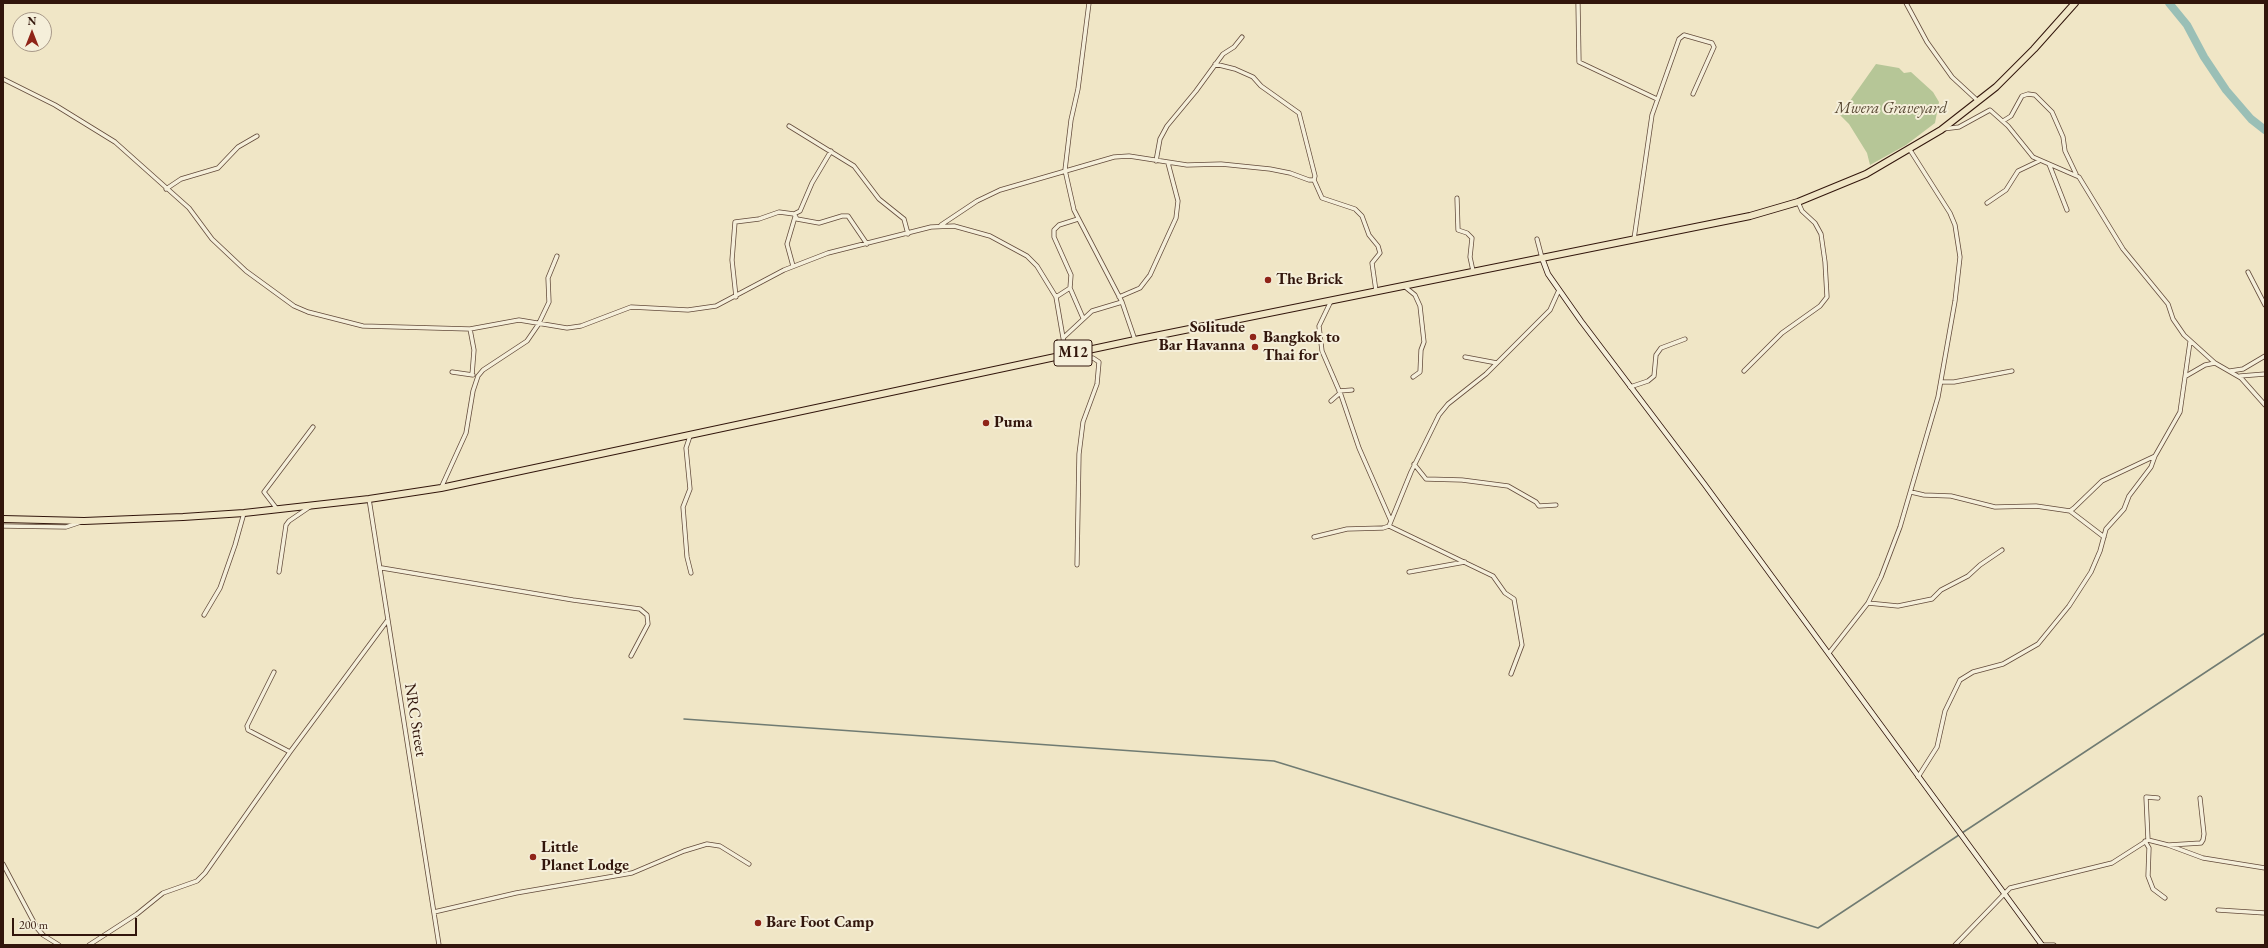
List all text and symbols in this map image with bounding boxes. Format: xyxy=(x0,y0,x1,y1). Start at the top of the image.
north arrow xyxy=(12,12,52,52)
text: N xyxy=(28,14,36,28)
park label: Mwera Graveyard xyxy=(1835,99,1947,119)
place label: The Brick xyxy=(1276,270,1343,290)
marker: The Brick xyxy=(1263,275,1273,285)
place label: Solitude Bar Havanna xyxy=(1159,318,1245,356)
place label: Bangkok to Thai for xyxy=(1263,328,1340,366)
marker: Solitude Bar Havanna xyxy=(1248,332,1258,342)
road number: M12 xyxy=(1054,340,1092,366)
marker: Bangkok to Thai for xyxy=(1250,342,1260,352)
place label: Puma xyxy=(994,413,1032,433)
marker: Puma xyxy=(981,418,991,428)
street label: NRC Street xyxy=(400,682,430,758)
place label: Little Planet Lodge xyxy=(541,838,629,876)
marker: Little Planet Lodge xyxy=(528,852,538,862)
scale bar xyxy=(14,910,139,936)
place label: Bare Foot Camp xyxy=(766,913,874,933)
text: 200 m xyxy=(19,917,48,933)
marker: Bare Foot Camp xyxy=(753,918,763,928)

